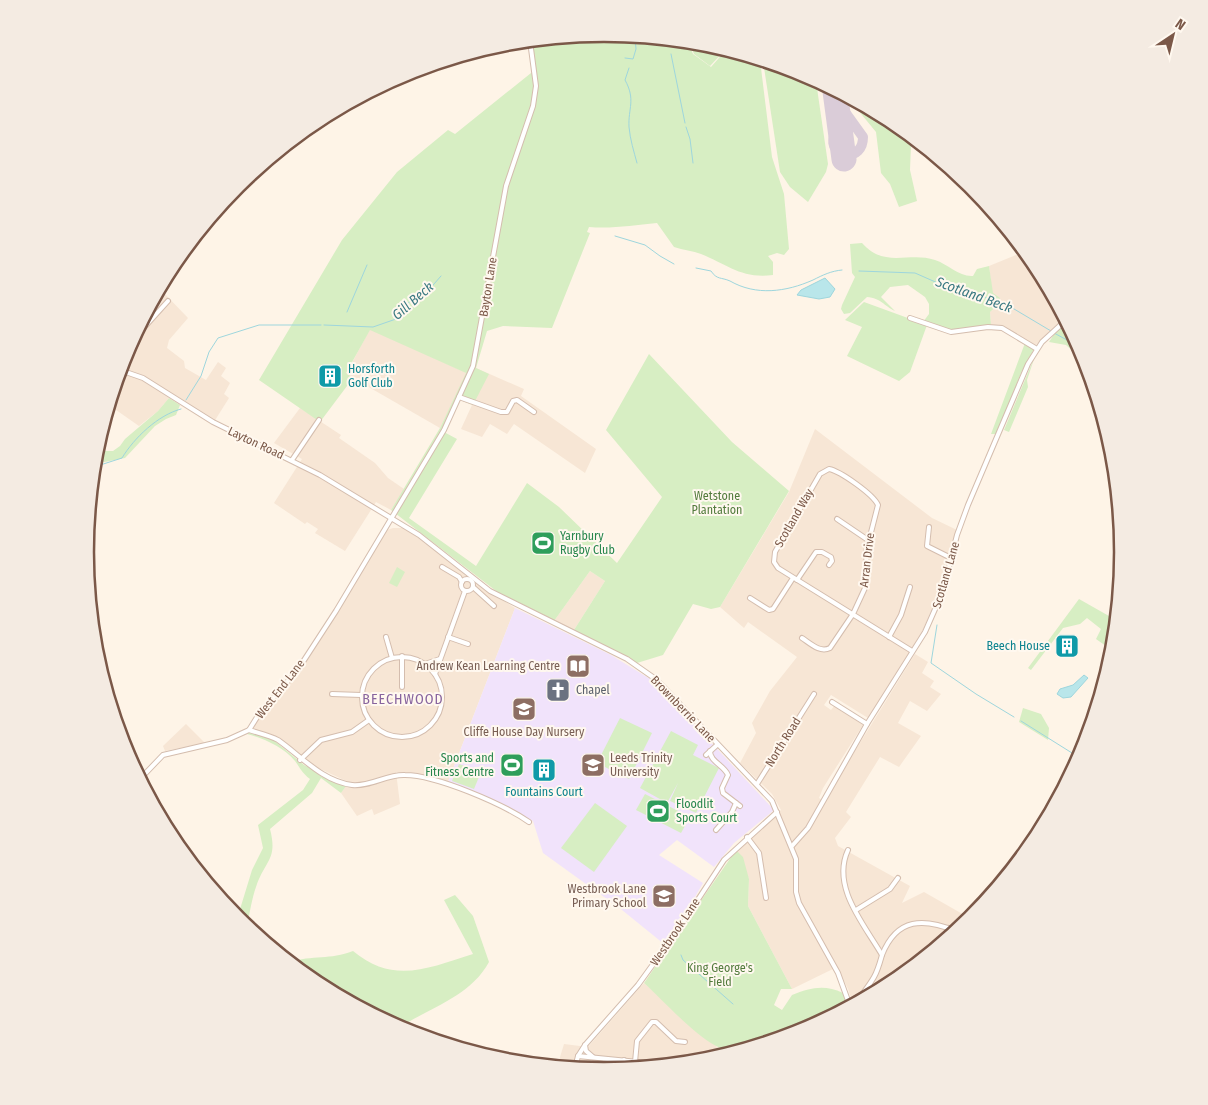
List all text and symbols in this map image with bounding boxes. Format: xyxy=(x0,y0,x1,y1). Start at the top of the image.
north arrow xyxy=(1148,10,1198,60)
text: N xyxy=(1172,15,1188,34)
street label: Bayton Lane xyxy=(476,256,500,318)
water label: Scotland Beck xyxy=(932,273,1015,317)
water label: Gill Beck xyxy=(389,278,437,324)
place label: Horsforth Golf Club xyxy=(348,362,395,390)
building icon: Horsforth Golf Club xyxy=(317,363,343,389)
street label: Layton Road xyxy=(226,424,286,462)
street label: Scotland Way xyxy=(772,486,817,550)
park label: Wetstone Plantation xyxy=(692,489,742,517)
place label: Yarnbury Rugby Club xyxy=(560,529,615,557)
sports icon: Yarnbury Rugby Club xyxy=(530,530,556,556)
street label: Arran Drive xyxy=(857,532,877,588)
street label: Scotland Lane xyxy=(930,540,962,610)
building icon: Beech House xyxy=(1054,633,1080,659)
place label: Beech House xyxy=(986,639,1050,653)
library icon: Andrew Kean Learning Centre xyxy=(565,653,591,679)
street label: West End Lane xyxy=(253,657,307,721)
place label: Andrew Kean Learning Centre xyxy=(417,659,560,673)
street label: Brownberrie Lane xyxy=(648,673,718,745)
church icon: Chapel xyxy=(545,677,571,703)
place label: Chapel xyxy=(576,683,610,697)
district label: BEECHWOOD xyxy=(362,691,444,708)
school or university icon: Cliffe House Day Nursery xyxy=(511,696,537,722)
street label: North Road xyxy=(762,715,804,769)
place label: Cliffe House Day Nursery xyxy=(464,725,585,739)
place label: Sports and Fitness Centre xyxy=(425,751,494,779)
place label: Leeds Trinity University xyxy=(610,751,673,779)
sports icon: Sports and Fitness Centre xyxy=(499,752,525,778)
school or university icon: Leeds Trinity University xyxy=(580,752,606,778)
building icon: Fountains Court xyxy=(531,757,557,783)
place label: Fountains Court xyxy=(505,785,583,799)
place label: Floodlit Sports Court xyxy=(676,797,737,825)
sports icon: Floodlit Sports Court xyxy=(645,798,671,824)
place label: Westbrook Lane Primary School xyxy=(568,882,646,910)
school or university icon: Westbrook Lane Primary School xyxy=(651,883,677,909)
street label: Westbrook Lane xyxy=(647,895,703,968)
park label: King George's Field xyxy=(687,961,753,989)

